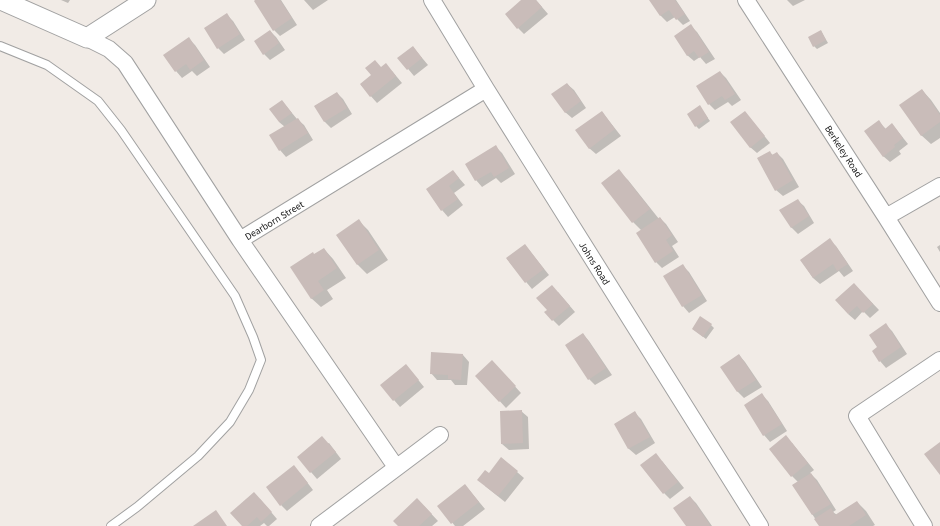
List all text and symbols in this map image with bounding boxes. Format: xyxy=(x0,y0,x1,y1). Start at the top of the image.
street label: Berkeley Road xyxy=(821,123,865,180)
street label: Dearborn Street xyxy=(242,197,307,244)
street label: Johns Road xyxy=(575,239,613,288)

